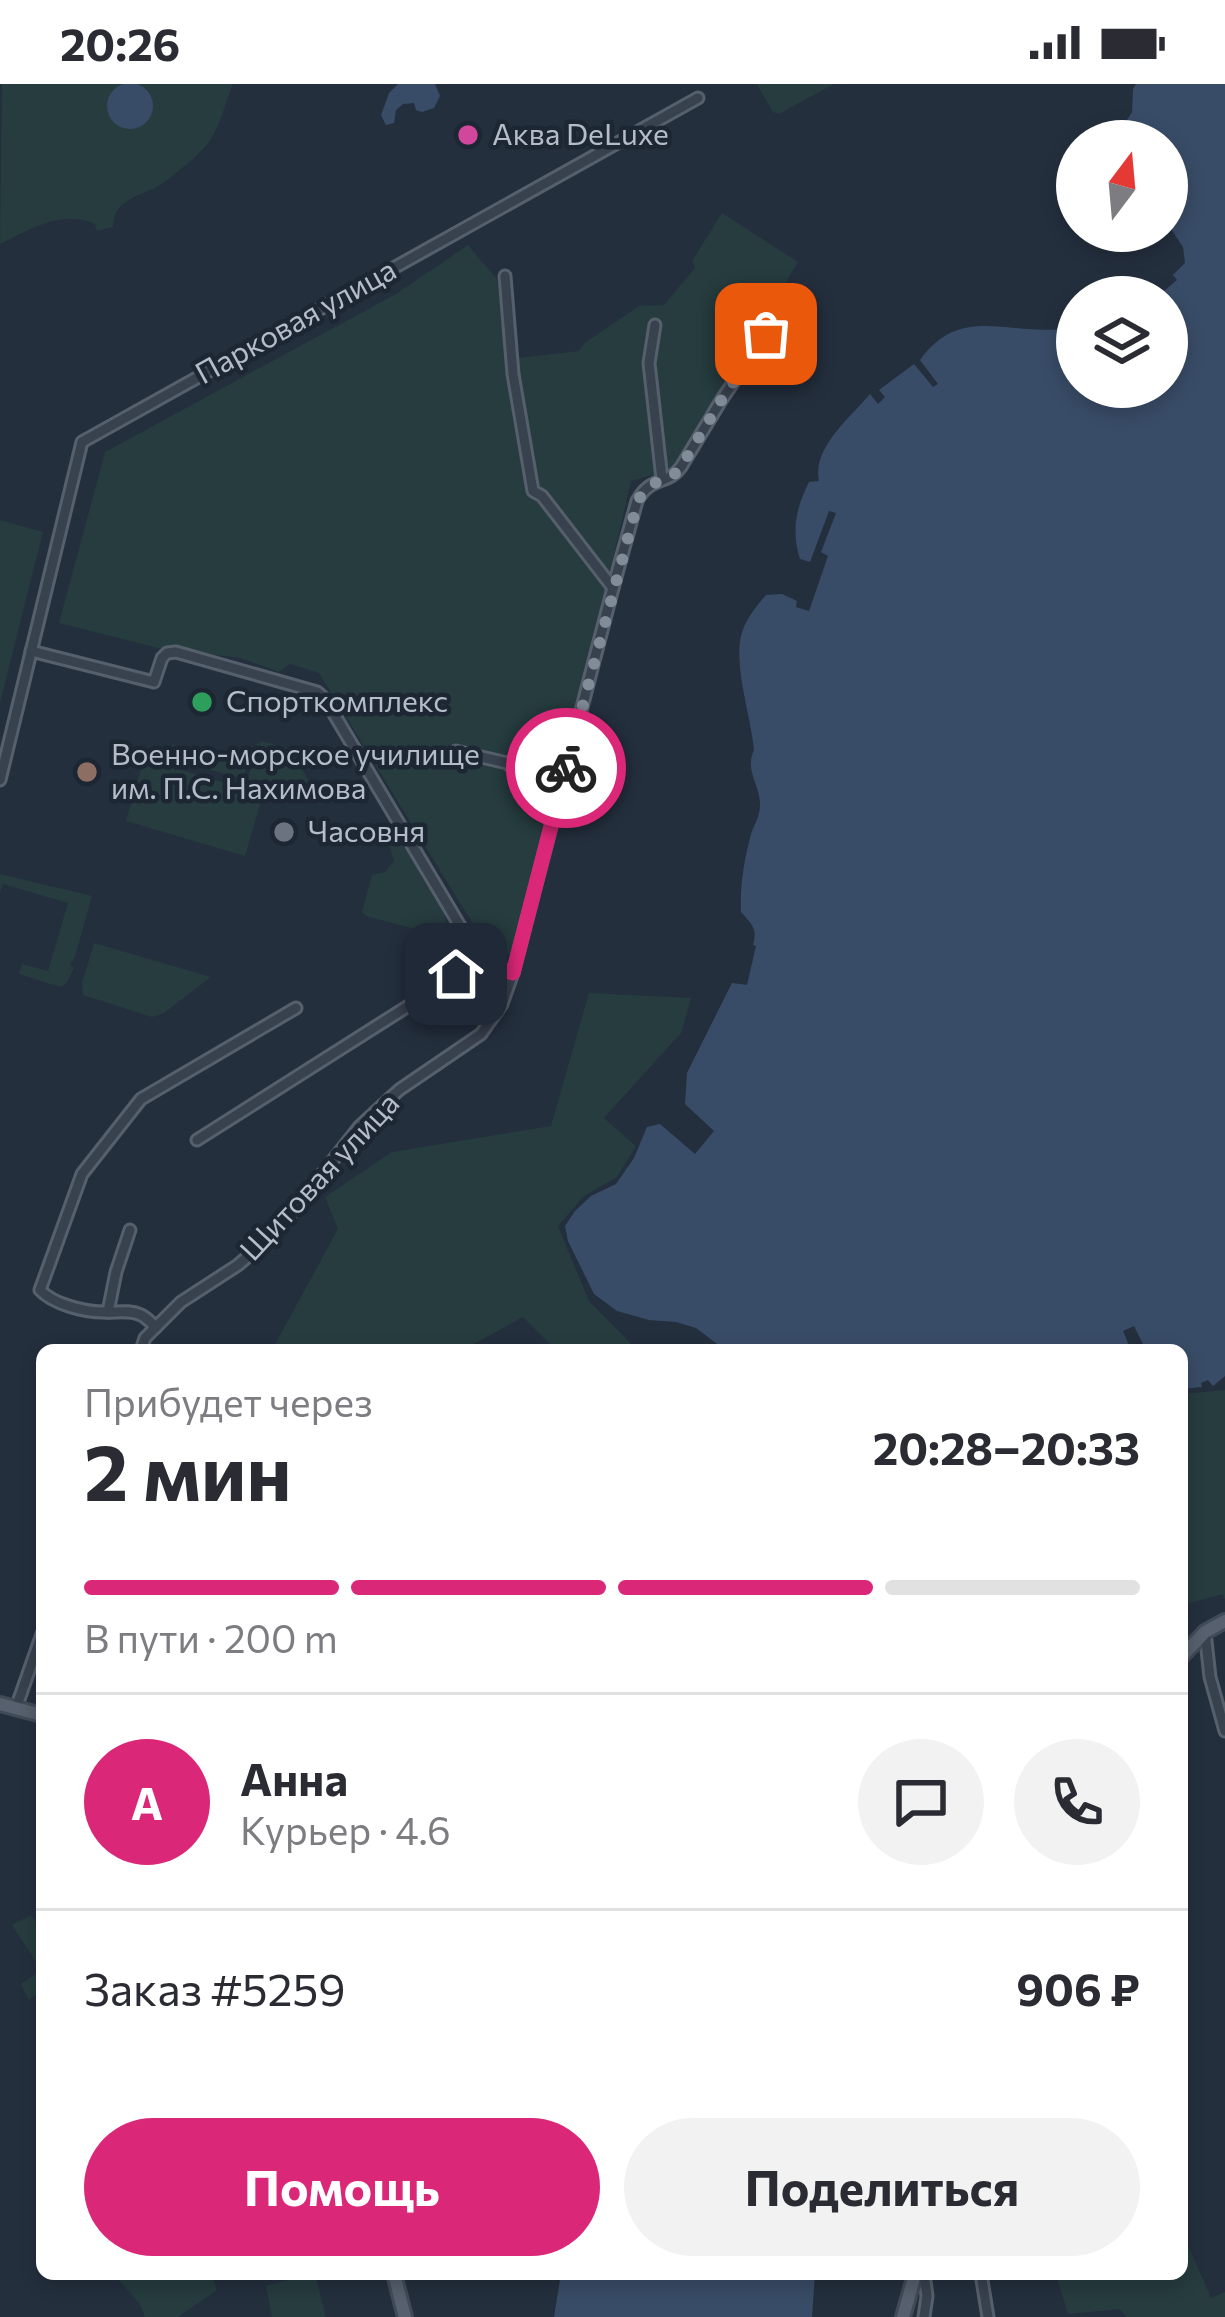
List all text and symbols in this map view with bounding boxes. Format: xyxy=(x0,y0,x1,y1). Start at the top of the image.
text: 20:26 xyxy=(60,15,180,70)
place label: Аква DeLuxe xyxy=(492,114,669,151)
north arrow xyxy=(1056,120,1188,252)
map controls xyxy=(1056,120,1188,408)
marker: Аква DeLuxe xyxy=(455,122,481,148)
street label: Парковая улица xyxy=(188,249,402,390)
button: layers xyxy=(1056,276,1188,408)
pin xyxy=(715,283,817,385)
icon: bag xyxy=(733,301,799,367)
place label: Спорткомплекс xyxy=(226,681,448,718)
marker: Спорткомплекс xyxy=(189,689,215,715)
courier xyxy=(506,708,626,828)
place label: Военно-морское училище им. П.С. Нахимова xyxy=(111,734,480,805)
icon: bike xyxy=(533,735,599,801)
marker: Военно-морское училище им. П.С. Нахимова xyxy=(74,759,100,785)
place label: Часовня xyxy=(308,811,425,848)
marker: Часовня xyxy=(271,819,297,845)
pin xyxy=(405,923,507,1025)
icon: home xyxy=(423,941,489,1007)
street label: Щитовая улица xyxy=(231,1084,405,1267)
text: Прибудет через xyxy=(84,1377,373,1425)
text: 20:28–20:33 xyxy=(873,1419,1140,1474)
text: 2 мин xyxy=(84,1422,292,1517)
text: В пути · 200 m xyxy=(84,1613,338,1661)
button: chat xyxy=(858,1739,984,1865)
button: phone xyxy=(1014,1739,1140,1865)
text: Анна xyxy=(240,1750,348,1805)
text: А xyxy=(131,1774,163,1829)
text: Курьер · 4.6 xyxy=(240,1805,451,1853)
text: Заказ #5259 xyxy=(84,1960,346,2015)
text: 906 ₽ xyxy=(1016,1960,1140,2015)
button: Помощь xyxy=(84,2118,600,2256)
button: Поделиться xyxy=(624,2118,1140,2256)

